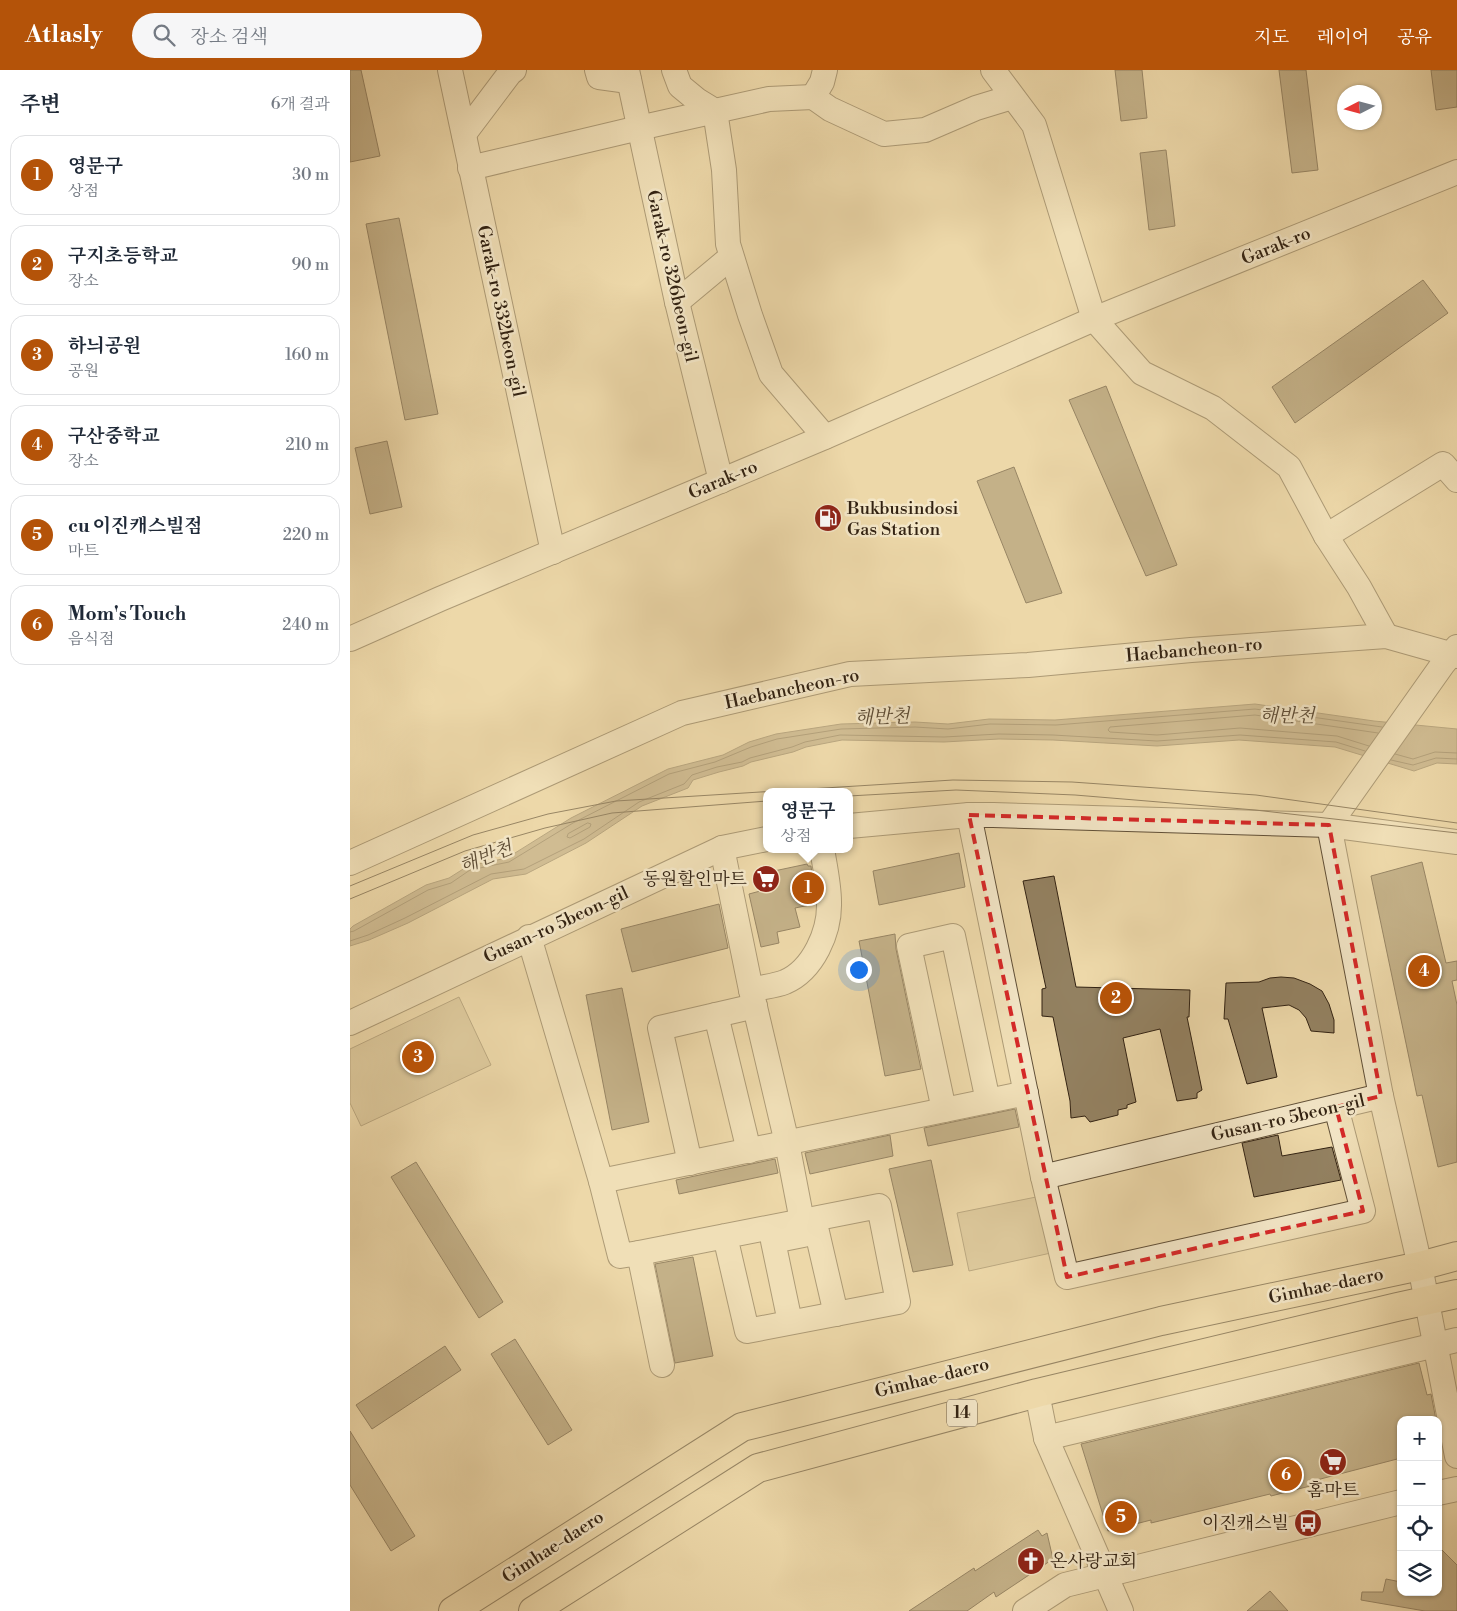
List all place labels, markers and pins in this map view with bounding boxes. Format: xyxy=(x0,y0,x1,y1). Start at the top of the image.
place label: Bukbusindosi Gas Station xyxy=(846,497,959,541)
fuel station icon: Bukbusindosi Gas Station xyxy=(813,503,843,533)
supermarket icon: 동원할인마트 xyxy=(751,864,781,894)
place label: 동원할인마트 xyxy=(643,868,748,891)
pin: 1 xyxy=(792,869,824,907)
pin: 4 xyxy=(1408,952,1440,990)
pin: 2 xyxy=(1100,979,1132,1017)
pin: 3 xyxy=(402,1038,434,1076)
supermarket icon: 홈마트 xyxy=(1318,1447,1348,1477)
pin: 6 xyxy=(1270,1456,1302,1494)
place label: 홈마트 xyxy=(1307,1479,1360,1502)
pin: 5 xyxy=(1105,1498,1137,1536)
bus stop icon: 이진캐스빌 xyxy=(1293,1508,1323,1538)
place label: 이진캐스빌 xyxy=(1202,1512,1289,1535)
church icon: 온사랑교회 xyxy=(1016,1546,1046,1576)
place label: 온사랑교회 xyxy=(1050,1550,1137,1573)

